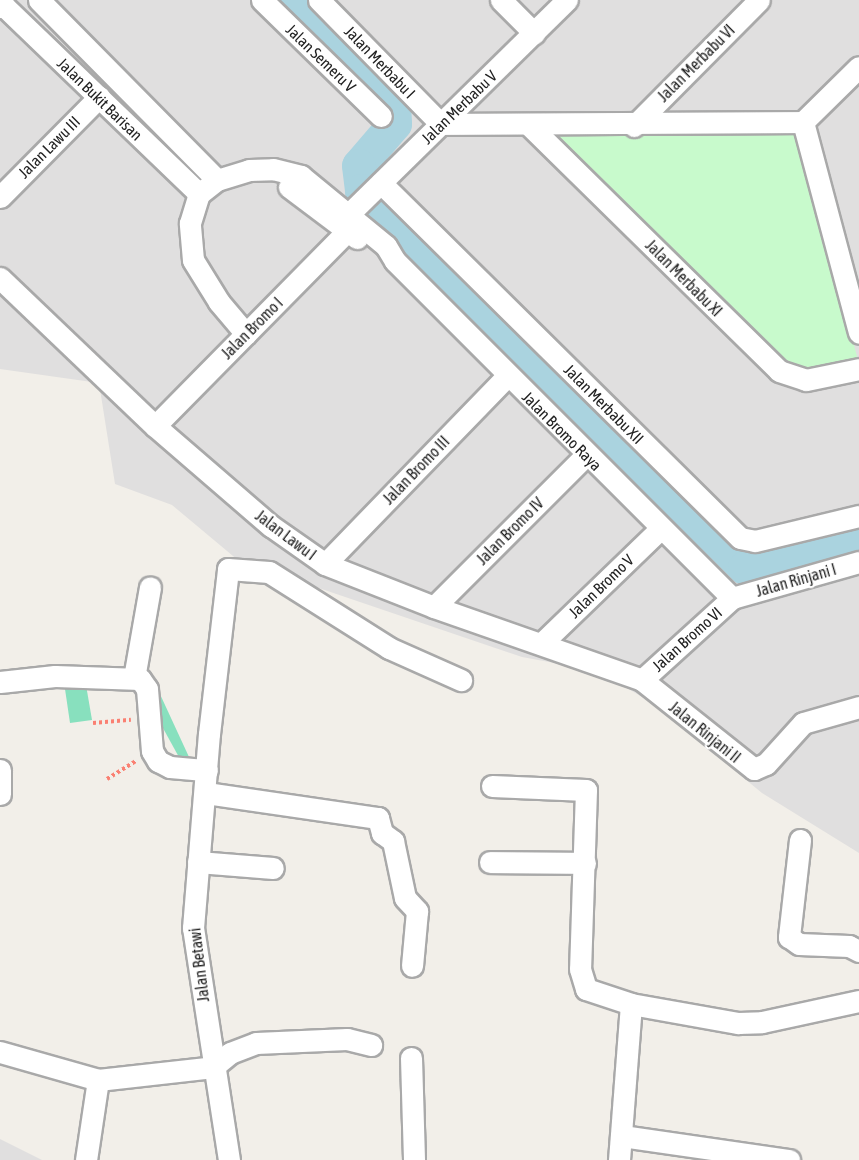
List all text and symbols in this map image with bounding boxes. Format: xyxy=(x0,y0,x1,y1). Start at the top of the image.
street label: Jalan Semeru V xyxy=(282,20,360,96)
street label: Jalan Merbabu VI xyxy=(653,20,739,106)
street label: Jalan Merbabu I xyxy=(341,22,419,102)
street label: Jalan Bukit Barisan xyxy=(53,54,147,144)
street label: Jalan Merbabu V xyxy=(417,66,501,148)
street label: Jalan Lawu III xyxy=(14,112,84,182)
street label: Jalan Merbabu XI xyxy=(642,236,726,320)
street label: Jalan Bromo I xyxy=(217,293,287,363)
street label: Jalan Merbabu XII xyxy=(560,360,648,448)
street label: Jalan Bromo Raya xyxy=(518,387,606,475)
street label: Jalan Bromo III xyxy=(379,432,453,508)
street label: Jalan Bromo IV xyxy=(472,493,548,569)
street label: Jalan Lawu I xyxy=(252,506,320,564)
street label: Jalan Bromo V xyxy=(564,550,638,622)
street label: Jalan Rinjani I xyxy=(754,559,838,601)
street label: Jalan Bromo VI xyxy=(648,603,726,675)
street label: Jalan Rinjani II xyxy=(665,697,745,767)
street label: Jalan Betawi xyxy=(185,927,213,1003)

